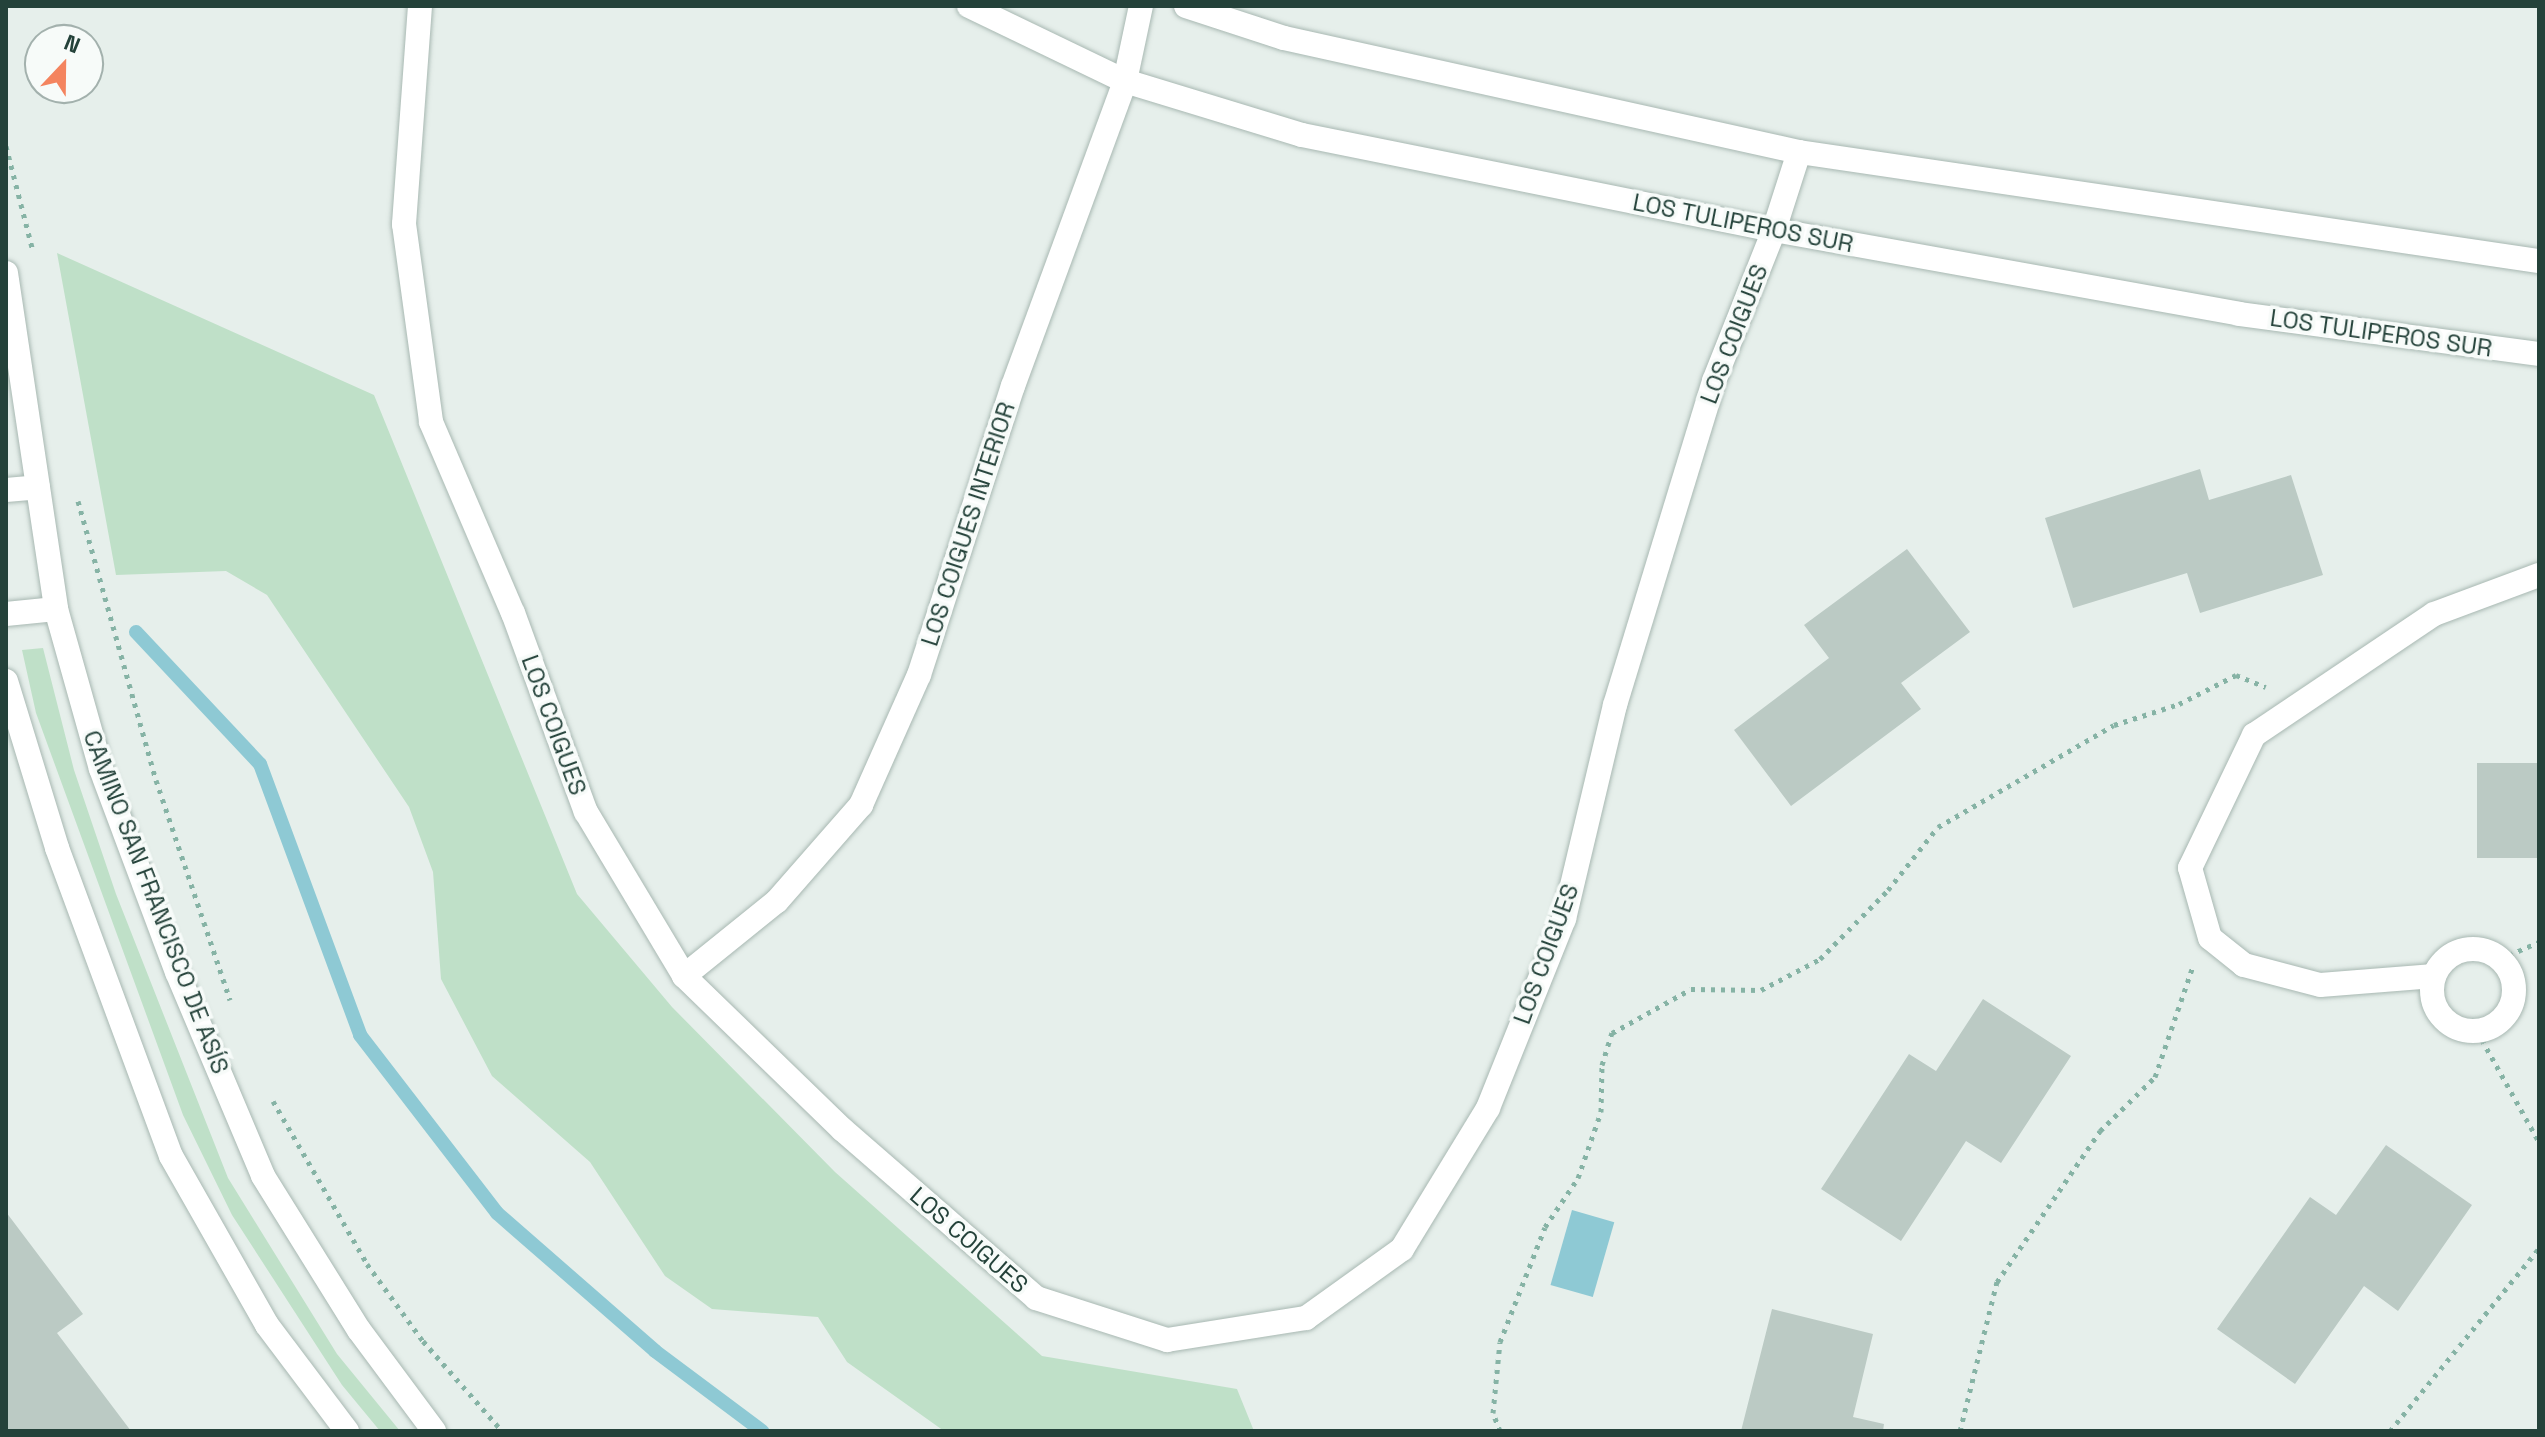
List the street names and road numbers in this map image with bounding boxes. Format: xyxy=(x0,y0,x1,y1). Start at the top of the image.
street label: LOS TULIPEROS SUR xyxy=(1630,187,1856,259)
street label: LOS COIGUES xyxy=(1694,260,1774,408)
street label: LOS TULIPEROS SUR xyxy=(2268,303,2494,363)
street label: LOS COIGUES INTERIOR xyxy=(915,398,1021,650)
street label: LOS COIGUES xyxy=(515,651,593,799)
street label: CAMINO SAN FRANCISCO DE ASÍS xyxy=(77,726,235,1078)
street label: LOS COIGUES xyxy=(1507,880,1585,1028)
street label: LOS COIGUES xyxy=(904,1181,1034,1299)

